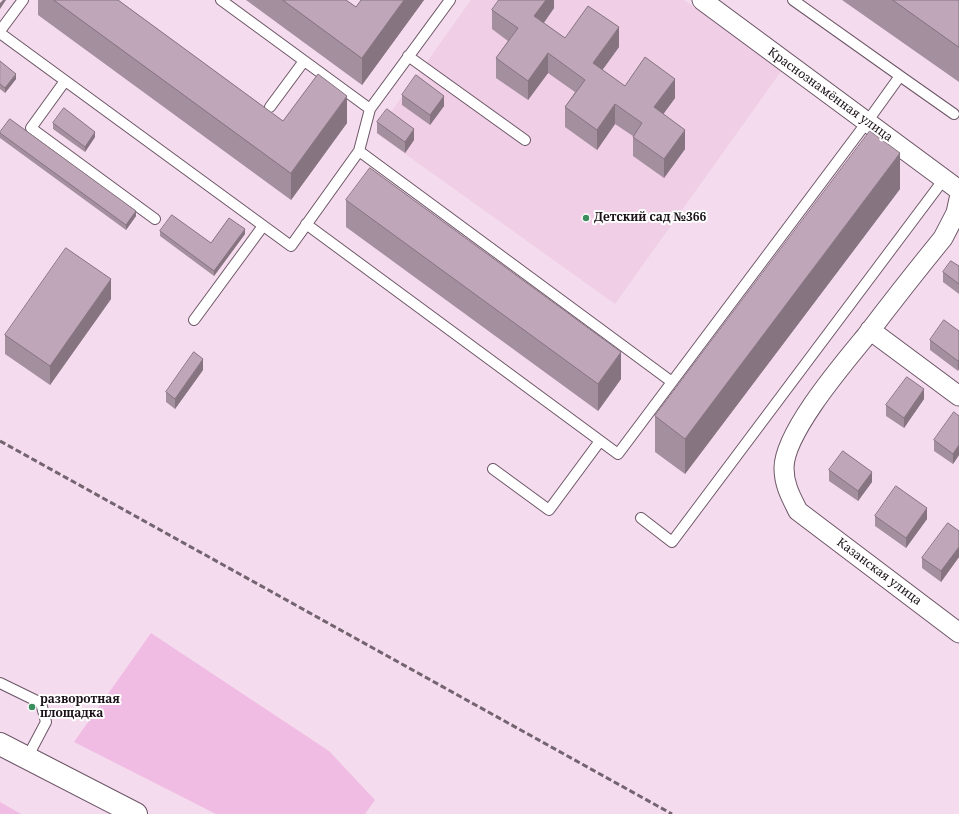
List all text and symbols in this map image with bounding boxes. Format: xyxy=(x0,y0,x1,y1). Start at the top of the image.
street label: Краснознамённая улица xyxy=(765,45,895,145)
place label: Детский сад №366 xyxy=(594,211,706,225)
marker: Детский сад №366 xyxy=(581,213,591,223)
street label: Казанская улица xyxy=(834,535,924,609)
place label: разворотная площадка xyxy=(40,693,120,721)
marker: разворотная площадка xyxy=(27,702,37,712)

